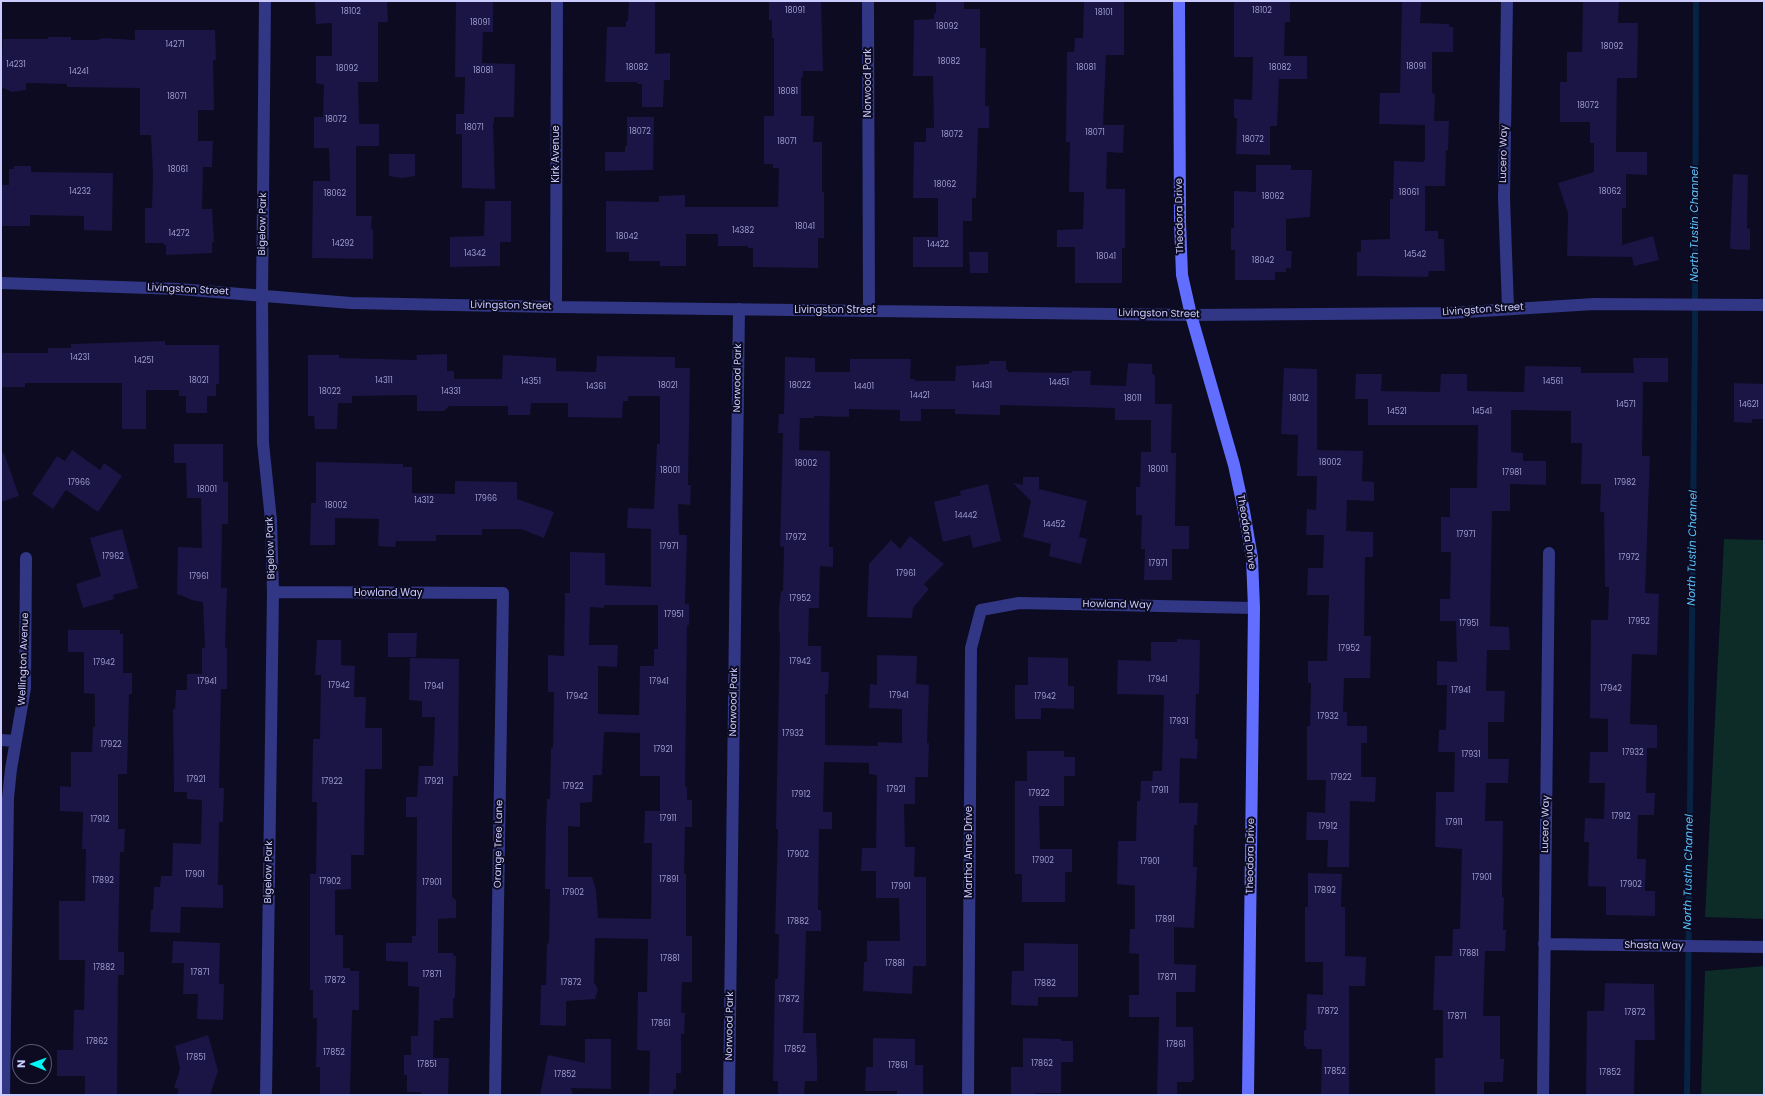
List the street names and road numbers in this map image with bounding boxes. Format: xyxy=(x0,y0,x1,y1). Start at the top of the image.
street label: Norwood Park xyxy=(862,48,874,118)
street label: Kirk Avenue xyxy=(550,125,562,183)
street label: Lucero Way xyxy=(1497,125,1511,183)
street label: Theodora Drive xyxy=(1173,178,1187,254)
street label: Bigelow Park xyxy=(256,193,270,255)
street label: Livingston Street xyxy=(147,282,229,298)
street label: Livingston Street xyxy=(470,299,552,313)
street label: Livingston Street xyxy=(1442,301,1524,319)
street label: Livingston Street xyxy=(794,304,876,316)
street label: Livingston Street xyxy=(1118,307,1200,321)
street label: Norwood Park xyxy=(731,343,745,413)
street label: Theodora Drive xyxy=(1234,494,1258,570)
street label: Bigelow Park xyxy=(264,516,278,580)
street label: Howland Way xyxy=(354,587,422,599)
street label: Howland Way xyxy=(1083,598,1151,612)
street label: Wellington Avenue xyxy=(16,612,32,706)
street label: Norwood Park xyxy=(727,667,741,737)
street label: Lucero Way xyxy=(1539,795,1553,853)
street label: Orange Tree Lane xyxy=(492,800,506,888)
street label: Martha Anne Drive xyxy=(963,806,975,898)
street label: Theodora Drive xyxy=(1244,818,1258,894)
street label: Bigelow Park xyxy=(262,841,276,903)
street label: Shasta Way xyxy=(1624,939,1684,953)
street label: Norwood Park xyxy=(723,991,737,1061)

